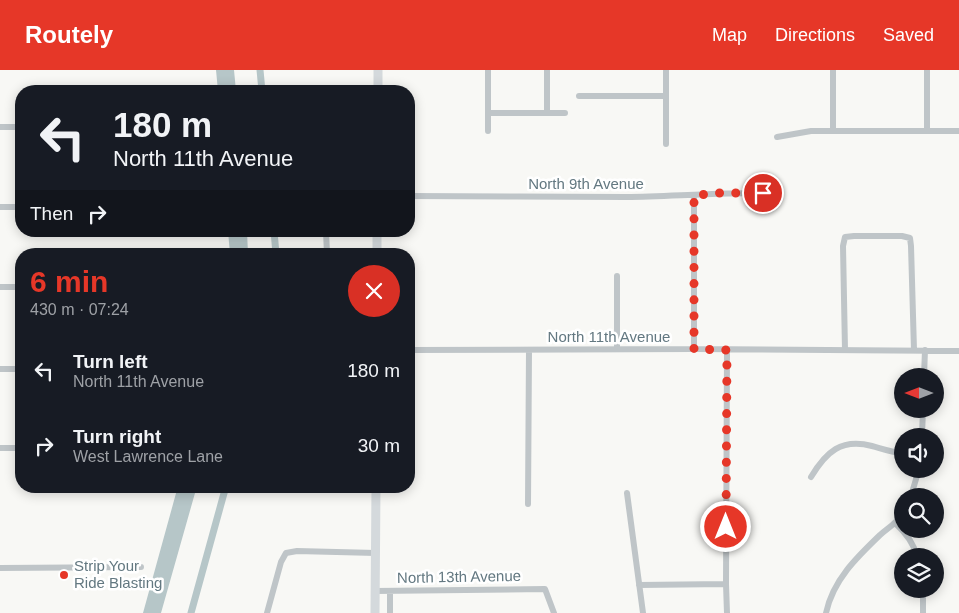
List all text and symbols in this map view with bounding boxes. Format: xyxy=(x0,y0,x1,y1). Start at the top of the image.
text: Routely xyxy=(25,21,113,48)
text: Map xyxy=(712,25,747,45)
text: Directions xyxy=(775,25,855,45)
text: Saved xyxy=(883,25,934,45)
icon: left xyxy=(30,105,95,170)
text: 180 m xyxy=(113,105,212,144)
text: North 11th Avenue xyxy=(113,146,293,171)
pin xyxy=(742,172,784,214)
street label: North 9th Avenue xyxy=(528,175,644,192)
icon: arrive xyxy=(749,179,777,207)
icon: right xyxy=(83,200,111,228)
text: Then xyxy=(30,203,73,224)
text: 6 min xyxy=(30,265,108,298)
button: close xyxy=(348,265,400,317)
text: 430 m · 07:24 xyxy=(30,301,129,318)
street label: North 11th Avenue xyxy=(548,328,670,345)
text: Turn left xyxy=(73,351,148,372)
icon: left xyxy=(30,357,58,385)
text: 180 m xyxy=(347,360,400,381)
north arrow xyxy=(894,368,944,418)
map controls xyxy=(894,368,944,598)
text: North 11th Avenue xyxy=(73,373,204,390)
text: Turn right xyxy=(73,426,161,447)
button: sound xyxy=(894,428,944,478)
icon: right xyxy=(30,432,58,460)
text: 30 m xyxy=(358,435,400,456)
text: West Lawrence Lane xyxy=(73,448,223,465)
button: search xyxy=(894,488,944,538)
position arrow xyxy=(699,500,751,552)
button: layers xyxy=(894,548,944,598)
place label: Strip Your Ride Blasting xyxy=(74,557,162,591)
street label: North 13th Avenue xyxy=(397,567,521,586)
marker: Strip Your Ride Blasting xyxy=(58,569,70,581)

